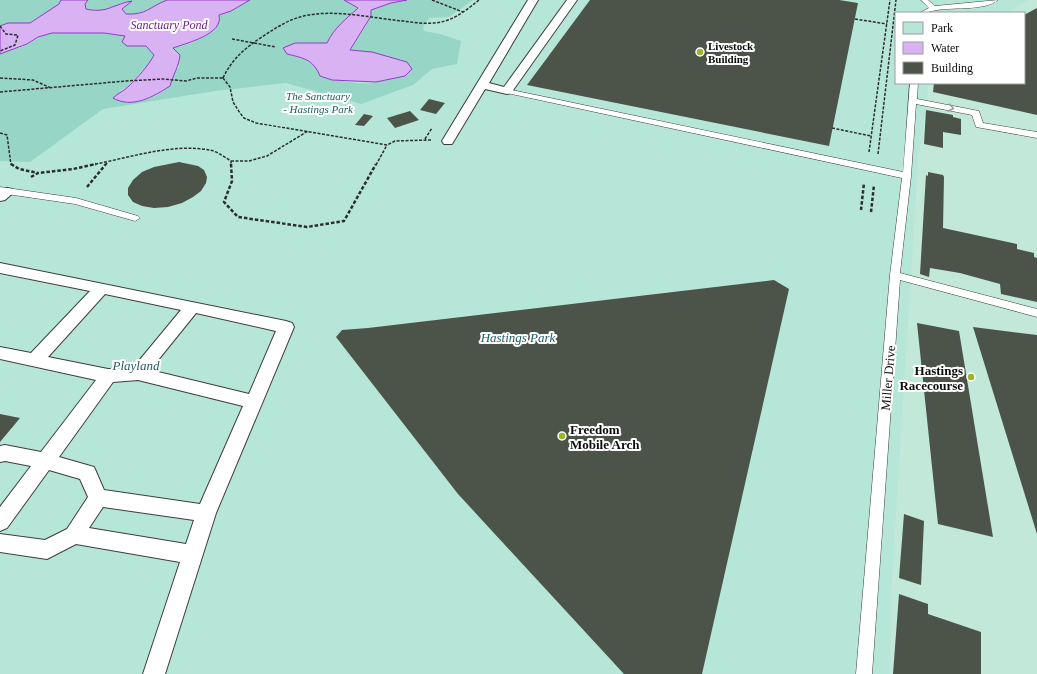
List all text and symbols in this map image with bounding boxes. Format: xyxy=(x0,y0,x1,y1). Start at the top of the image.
legend xyxy=(895,12,1025,84)
water label: Sanctuary Pond xyxy=(131,18,208,32)
text: Park xyxy=(931,21,953,35)
place label: Livestock Building xyxy=(708,40,754,65)
text: Water xyxy=(931,41,959,55)
marker: Livestock Building xyxy=(695,47,705,57)
text: Building xyxy=(931,61,973,75)
park label: The Sanctuary - Hastings Park xyxy=(283,90,354,115)
one-way arrow xyxy=(948,104,954,112)
park label: Hastings Park xyxy=(480,330,556,345)
street label: Miller Drive xyxy=(878,345,898,411)
park label: Playland xyxy=(112,358,160,373)
place label: Hastings Racecourse xyxy=(899,363,963,393)
marker: Hastings Racecourse xyxy=(966,372,976,382)
place label: Freedom Mobile Arch xyxy=(570,422,640,452)
marker: Freedom Mobile Arch xyxy=(557,431,567,441)

